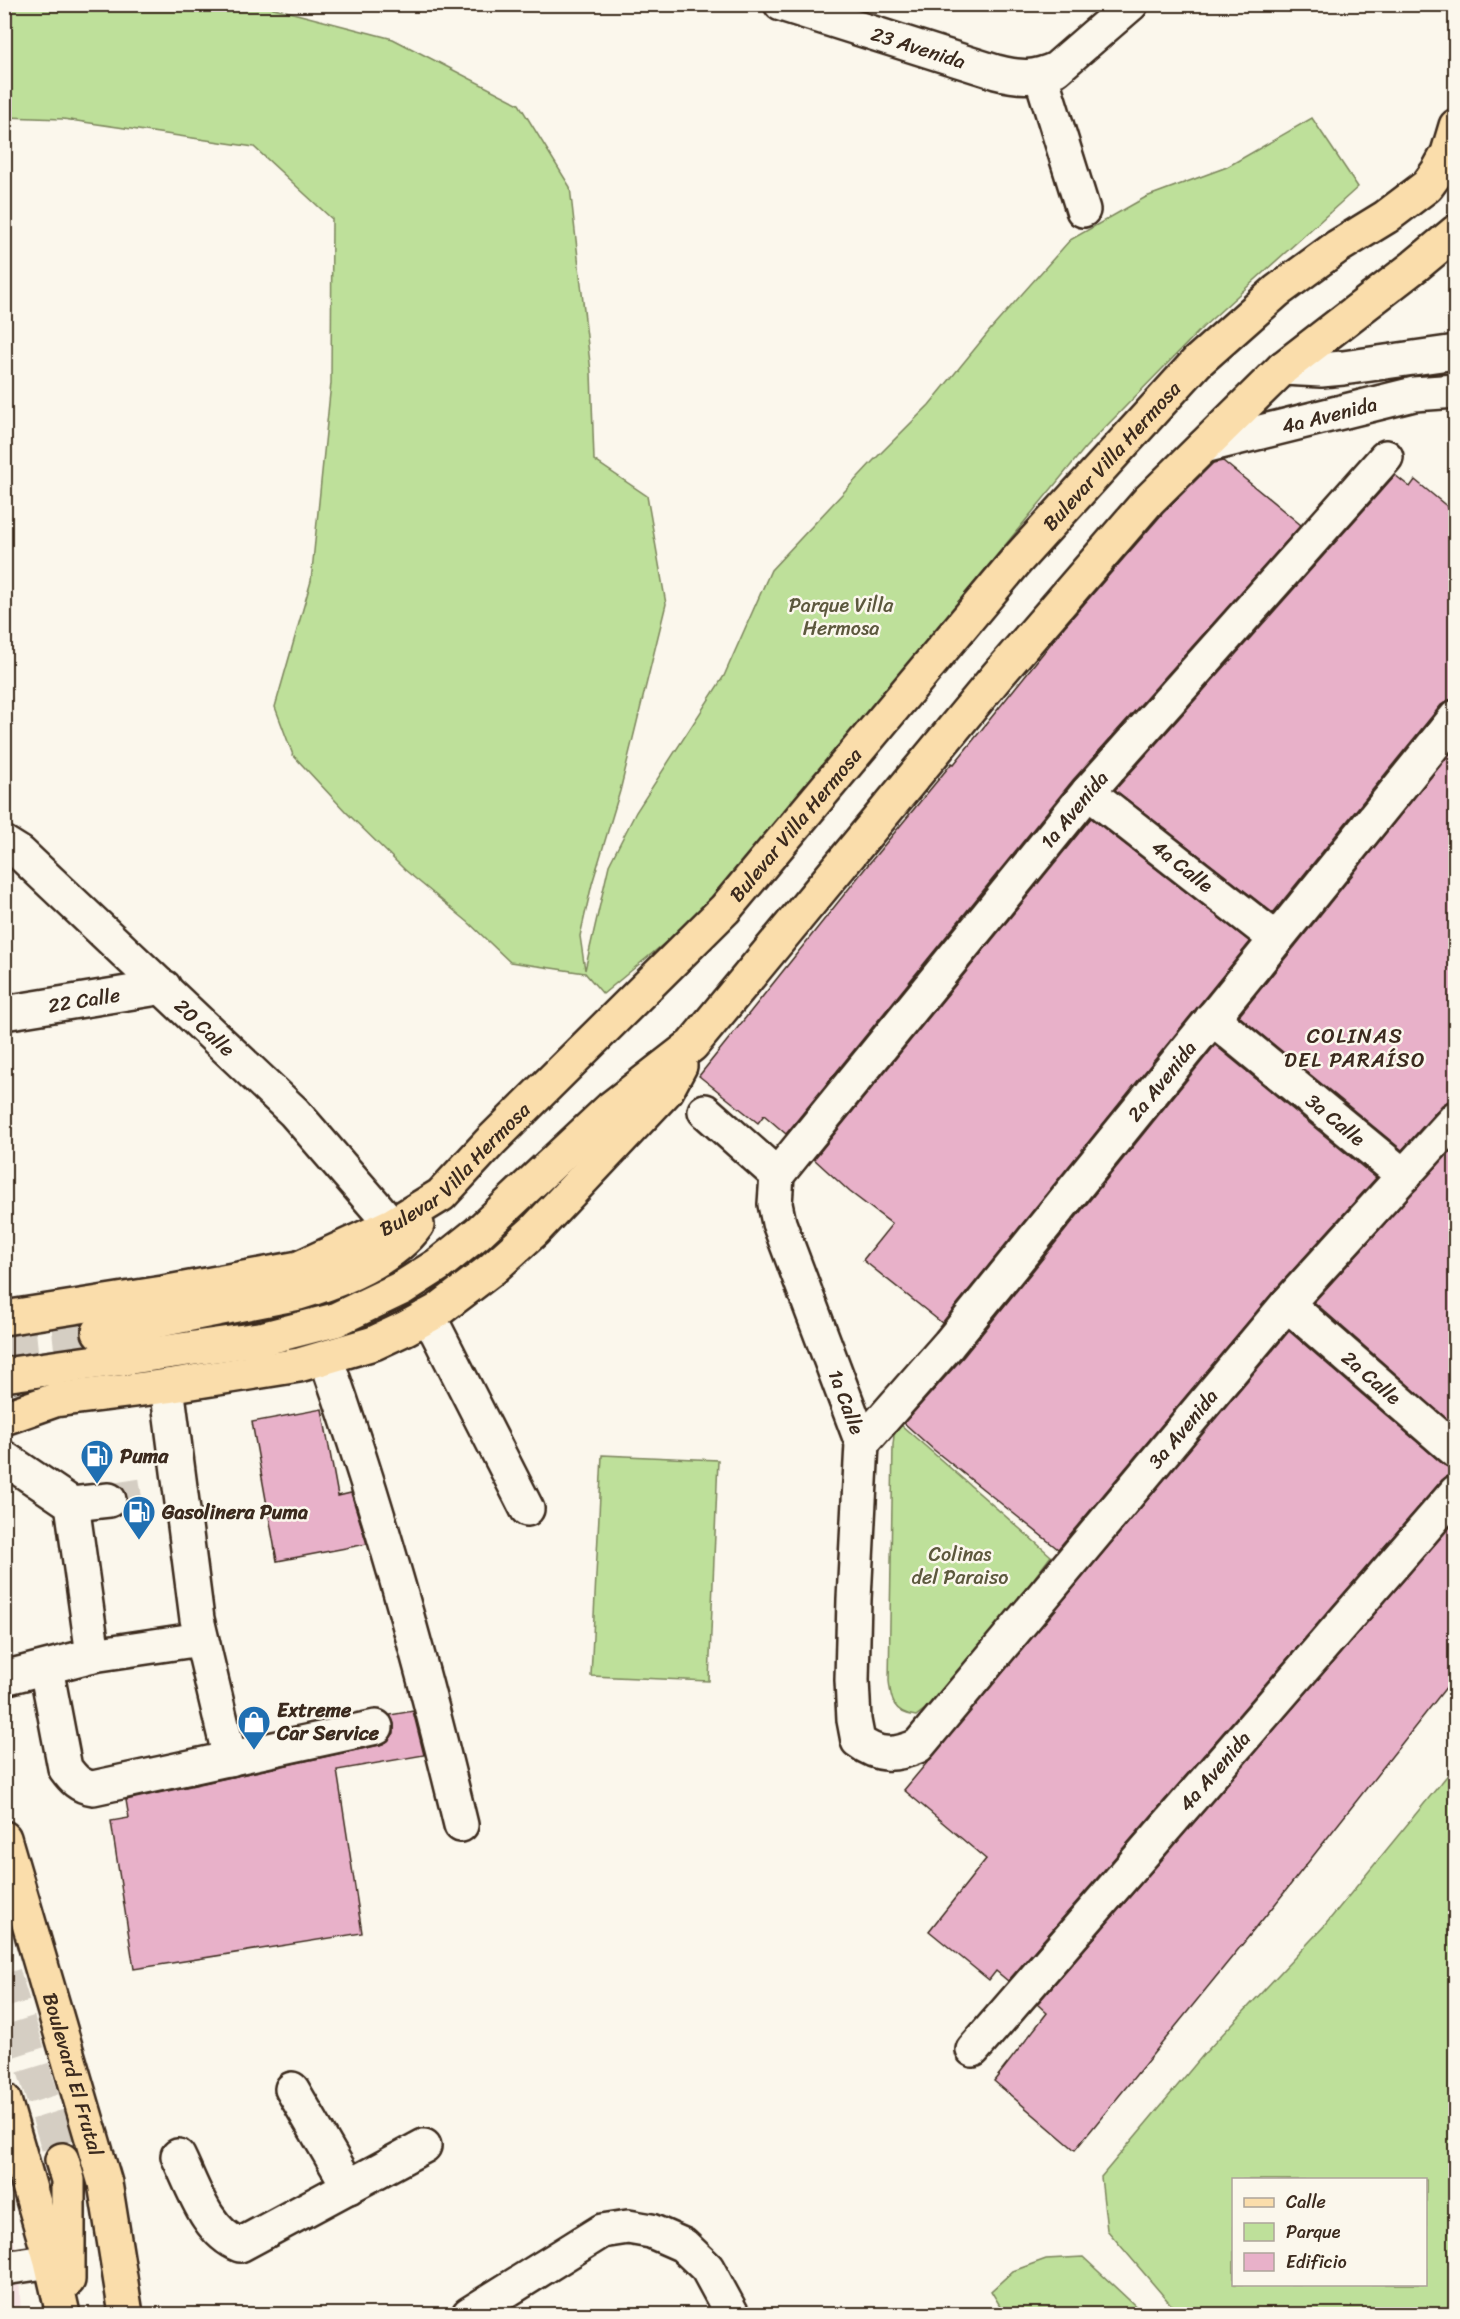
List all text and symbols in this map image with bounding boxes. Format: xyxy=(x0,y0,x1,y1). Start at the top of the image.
street label: 23 Avenida xyxy=(867,16,970,79)
street label: Bulevar Villa Hermosa xyxy=(1034,372,1190,539)
street label: 4a Avenida xyxy=(1278,386,1381,444)
park label: Parque Villa Hermosa xyxy=(789,588,894,646)
street label: Bulevar Villa Hermosa xyxy=(720,739,871,910)
street label: 1a Avenida xyxy=(1031,762,1117,857)
street label: 4a Calle xyxy=(1144,830,1222,902)
street label: 22 Calle xyxy=(45,977,123,1023)
street label: 20 Calle xyxy=(166,990,243,1066)
district label: COLINAS DEL PARAÍSO xyxy=(1284,1017,1426,1079)
street label: 2a Avenida xyxy=(1118,1033,1206,1130)
street label: 3a Calle xyxy=(1297,1084,1374,1156)
street label: Bulevar Villa Hermosa xyxy=(374,1093,539,1246)
street label: 2a Calle xyxy=(1333,1341,1410,1414)
street label: 1a Calle xyxy=(818,1364,875,1440)
street label: 3a Avenida xyxy=(1139,1381,1227,1477)
fuel station icon: Puma xyxy=(79,1438,115,1485)
place label: Puma xyxy=(120,1439,169,1474)
fuel station icon: Gasolinera Puma xyxy=(121,1494,157,1541)
place label: Gasolinera Puma xyxy=(161,1495,308,1530)
park label: Colinas del Paraiso xyxy=(911,1537,1009,1595)
place label: Extreme Car Service xyxy=(276,1693,380,1751)
shop icon: Extreme Car Service xyxy=(236,1704,272,1751)
street label: 4a Avenida xyxy=(1169,1723,1260,1819)
street label: Boulevard El Frutal xyxy=(33,1988,114,2161)
legend xyxy=(1232,2178,1427,2286)
text: Calle xyxy=(1286,2186,1326,2218)
text: Parque xyxy=(1286,2216,1341,2248)
text: Edificio xyxy=(1286,2246,1347,2278)

